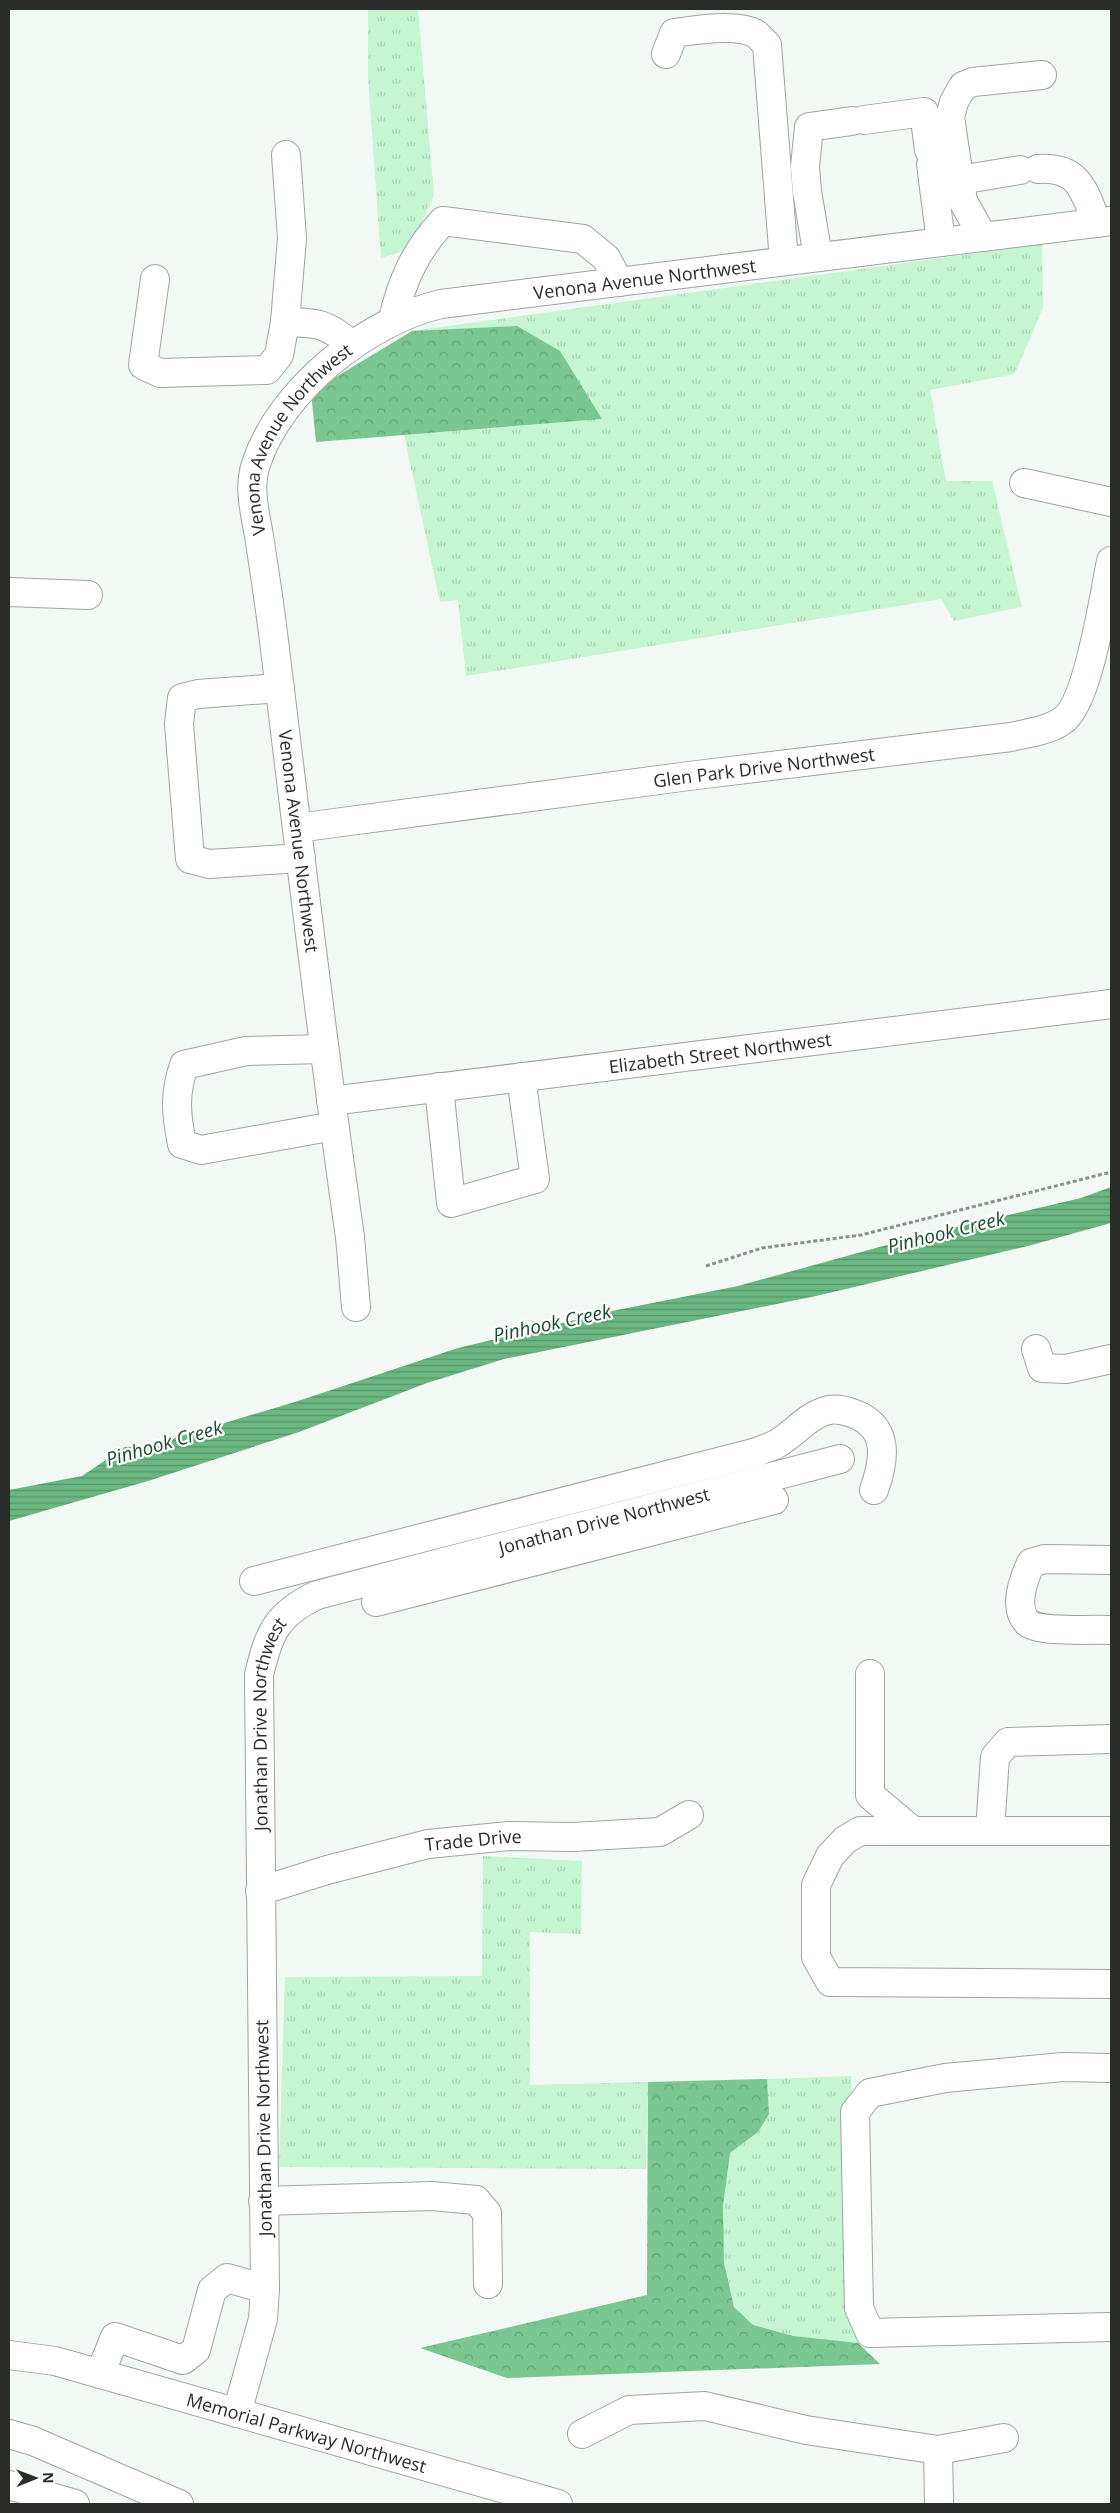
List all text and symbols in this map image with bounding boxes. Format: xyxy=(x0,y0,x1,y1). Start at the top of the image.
street label: Venona Avenue Northwest xyxy=(532,253,757,304)
street label: Venona Avenue Northwest xyxy=(240,338,357,538)
street label: Venona Avenue Northwest xyxy=(273,728,325,954)
street label: Glen Park Drive Northwest xyxy=(652,742,876,793)
street label: Elizabeth Street Northwest xyxy=(607,1027,833,1078)
water label: Pinhook Creek xyxy=(885,1205,1008,1259)
water label: Pinhook Creek xyxy=(491,1298,614,1348)
water label: Pinhook Creek xyxy=(103,1414,226,1472)
street label: Jonathan Drive Northwest xyxy=(494,1481,712,1560)
street label: Jonathan Drive Northwest xyxy=(247,1612,291,1833)
street label: Trade Drive xyxy=(424,1824,522,1856)
street label: Jonathan Drive Northwest xyxy=(249,2019,277,2239)
street label: Memorial Parkway Northwest xyxy=(184,2387,429,2478)
north arrow xyxy=(10,2453,60,2503)
text: N xyxy=(39,2472,58,2484)

